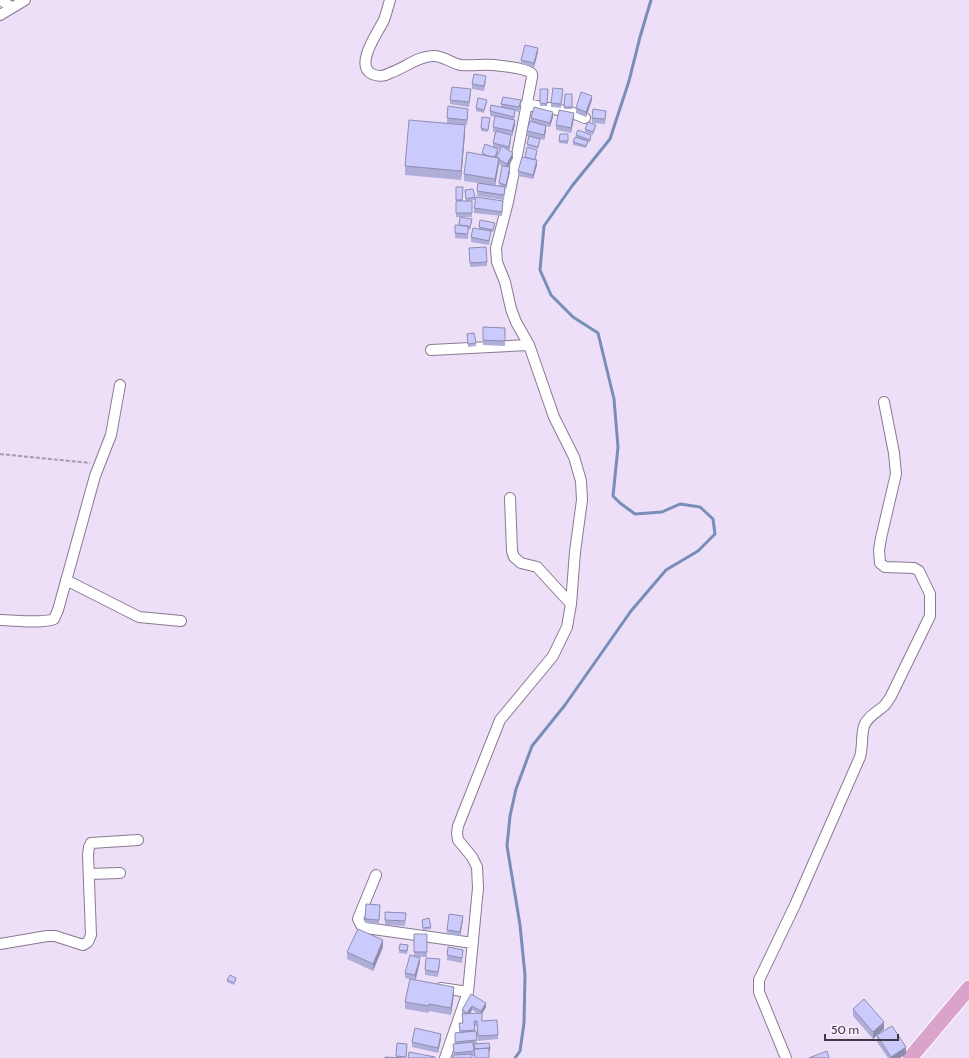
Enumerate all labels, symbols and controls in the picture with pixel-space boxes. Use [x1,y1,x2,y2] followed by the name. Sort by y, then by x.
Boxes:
[825,1016,898,1042] scale bar
[831,1022,859,1037] text: 50 m

